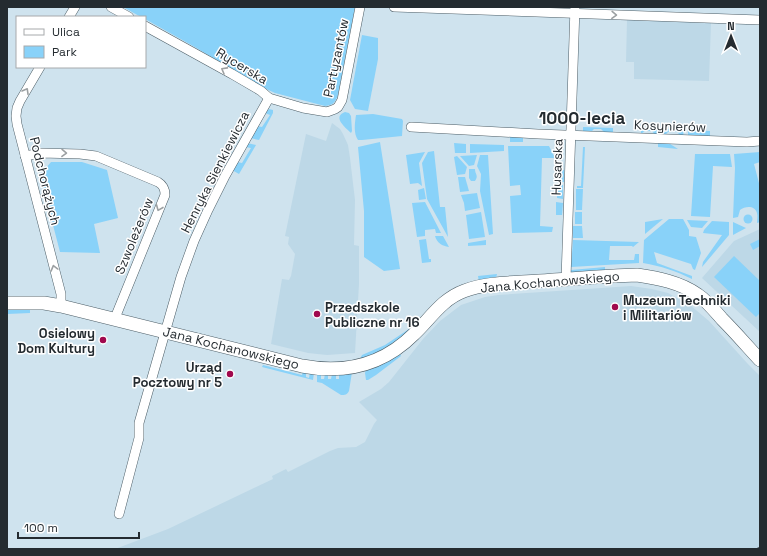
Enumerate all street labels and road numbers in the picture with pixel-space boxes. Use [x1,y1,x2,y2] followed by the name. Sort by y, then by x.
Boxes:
[319,17,353,99] street label: Partyzantów
[213,44,272,88] street label: Rycerska
[177,108,253,236] street label: Henryka Sienkiewicza
[634,116,706,136] street label: Kosynierów
[26,135,64,227] street label: Podchorążych
[548,138,567,196] street label: Husarska
[111,195,157,277] street label: Szwoleżerów
[480,267,620,297] street label: Jana Kochanowskiego
[161,323,301,373] street label: Jana Kochanowskiego

